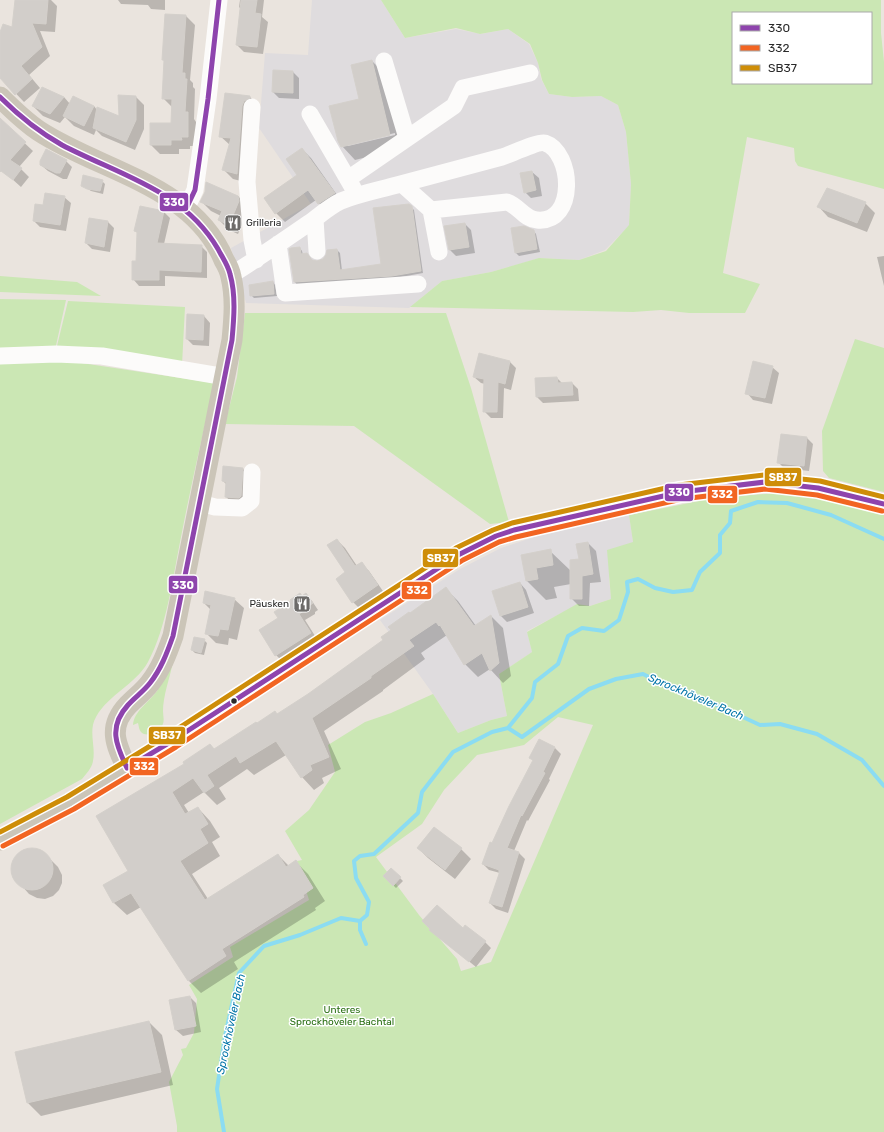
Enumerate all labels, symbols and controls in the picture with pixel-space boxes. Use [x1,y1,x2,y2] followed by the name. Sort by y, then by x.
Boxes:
[732,12,872,84] legend
[768,21,790,35] text: 330
[768,41,789,55] text: 332
[768,61,797,75] text: SB37
[159,192,189,212] line badge: 330
[163,196,185,209] text: 330
[223,213,243,233] restaurant icon: Grilleria
[246,217,281,229] place label: Grilleria
[764,467,802,487] line badge: SB37
[769,471,798,484] text: SB37
[664,483,694,502] line badge: 330
[707,485,738,504] line badge: 332
[668,486,690,499] text: 330
[711,488,733,501] text: 332
[422,548,459,568] line badge: SB37
[427,552,456,565] text: SB37
[168,575,198,594] line badge: 330
[172,579,194,592] text: 330
[401,581,432,600] line badge: 332
[406,584,428,597] text: 332
[292,594,312,614] restaurant icon: Päusken
[249,598,289,610] place label: Päusken
[646,671,746,723] water label: Sprockhöveler Bach
[229,696,239,706] unlabelled marker
[148,726,186,745] line badge: SB37
[153,729,182,742] text: SB37
[129,757,159,776] line badge: 332
[133,760,155,773] text: 332
[214,972,248,1075] water label: Sprockhöveler Bach
[290,1004,394,1028] park label: Unteres Sprockhöveler Bachtal

